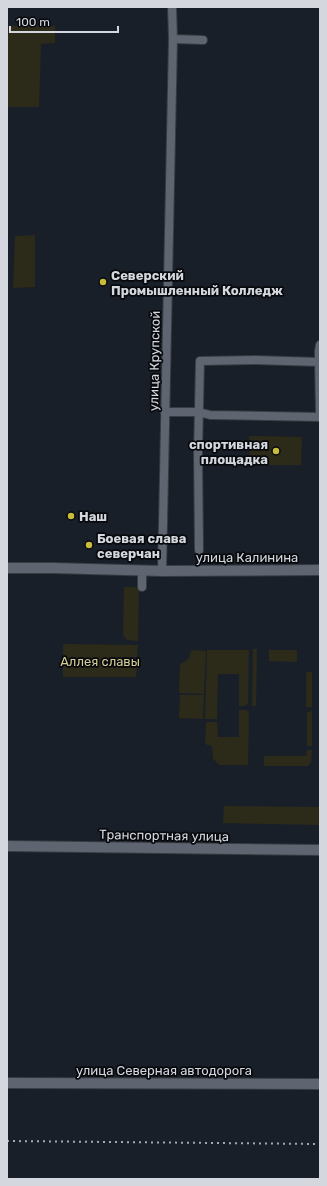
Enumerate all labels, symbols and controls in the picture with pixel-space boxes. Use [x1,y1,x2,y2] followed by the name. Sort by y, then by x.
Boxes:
[10,8,118,34] scale bar
[16,15,50,29] text: 100 m
[111,268,283,298] place label: Северский Промышленный Колледж
[98,277,108,287] marker: Северский Промышленный Колледж
[146,311,163,411] street label: улица Крупской
[189,437,268,467] place label: спортивная площадка
[271,446,281,456] marker: спортивная площадка
[79,509,107,524] place label: Наш
[66,511,76,521] marker: Наш
[97,531,186,561] place label: Боевая слава северчан
[84,540,94,550] marker: Боевая слава северчан
[196,550,298,565] street label: улица Калинина
[60,654,140,669] park label: Аллея славы
[99,827,229,844] street label: Транспортная улица
[76,1063,252,1078] street label: улица Северная автодорога

